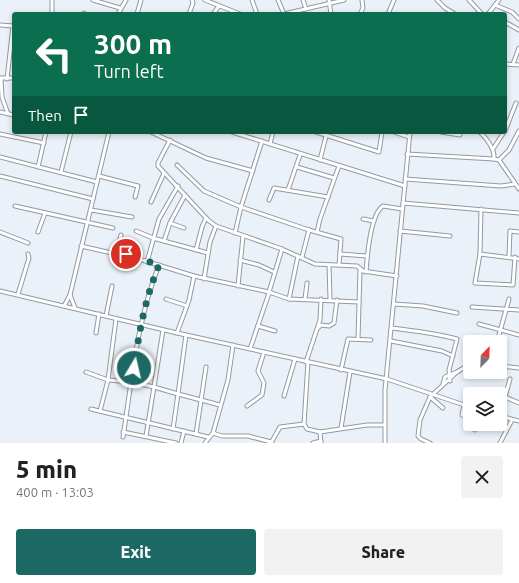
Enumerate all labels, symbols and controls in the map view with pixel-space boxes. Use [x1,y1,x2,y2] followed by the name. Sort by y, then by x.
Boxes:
[28,28,80,80] icon: left
[94,28,172,59] text: 300 m
[94,61,164,81] text: Turn left
[70,104,92,126] icon: arrive
[28,107,62,124] text: Then
[109,237,143,271] pin
[115,243,137,265] icon: arrive
[463,335,507,379] north arrow
[463,335,507,431] map controls
[113,347,155,389] position arrow
[463,387,507,431] button: layers
[16,456,77,483] text: 5 min
[461,456,503,498] button: close
[16,485,94,499] text: 400 m · 13:03
[16,529,256,575] button: Exit
[264,529,503,575] button: Share

